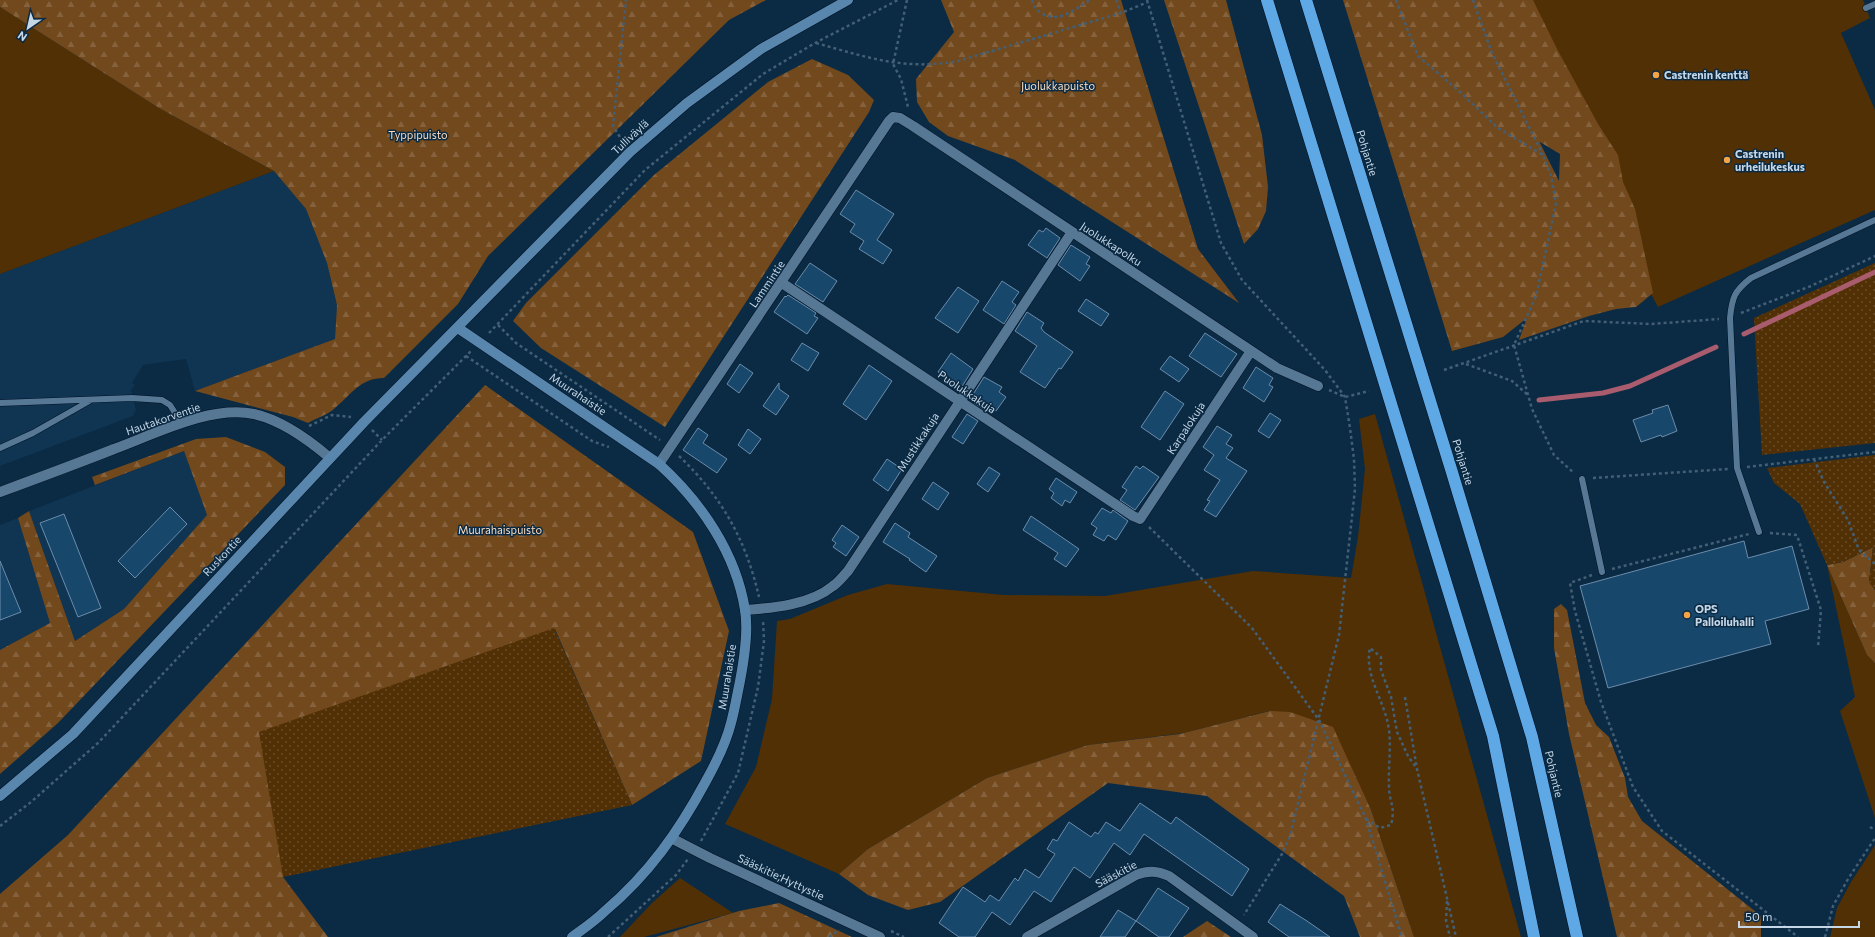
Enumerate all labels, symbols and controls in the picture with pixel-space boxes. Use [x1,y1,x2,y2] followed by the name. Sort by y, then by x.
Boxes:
[8,8,48,48] north arrow
[15,29,29,44] text: N
[1664,68,1749,81] place label: Castrenin kenttä
[1651,70,1661,80] marker: Castrenin kenttä
[1021,79,1095,93] park label: Juolukkapuisto
[608,116,651,157] street label: Tulliväylä
[388,128,448,141] park label: Typpipuisto
[1354,128,1381,178] street label: Pohjantie
[1735,147,1805,173] place label: Castrenin urheilukeskus
[1722,155,1732,165] marker: Castrenin urheilukeskus
[1078,219,1144,269] street label: Juolukkapolku
[746,258,787,310] street label: Lammintie
[936,367,999,416] street label: Puolukkakuja
[547,370,609,417] street label: Muurahaistie
[1164,399,1207,456] street label: Karpalokuja
[124,400,202,437] street label: Hautakorventie
[894,410,941,473] street label: Mustikkakuja
[1450,437,1477,487] street label: Pohjantie
[458,523,543,536] park label: Muurahaispuisto
[200,533,244,578] street label: Ruskontie
[1695,602,1754,628] place label: OPS Palloiluhalli
[1682,610,1692,620] marker: OPS Palloiluhalli
[715,643,738,710] street label: Muurahaistie
[1543,749,1566,799] street label: Pohjantie
[735,851,827,903] street label: Sääskitie;Hyttystie
[1093,857,1139,890] street label: Sääskitie
[1739,903,1859,929] scale bar
[1745,909,1773,923] text: 50 m

